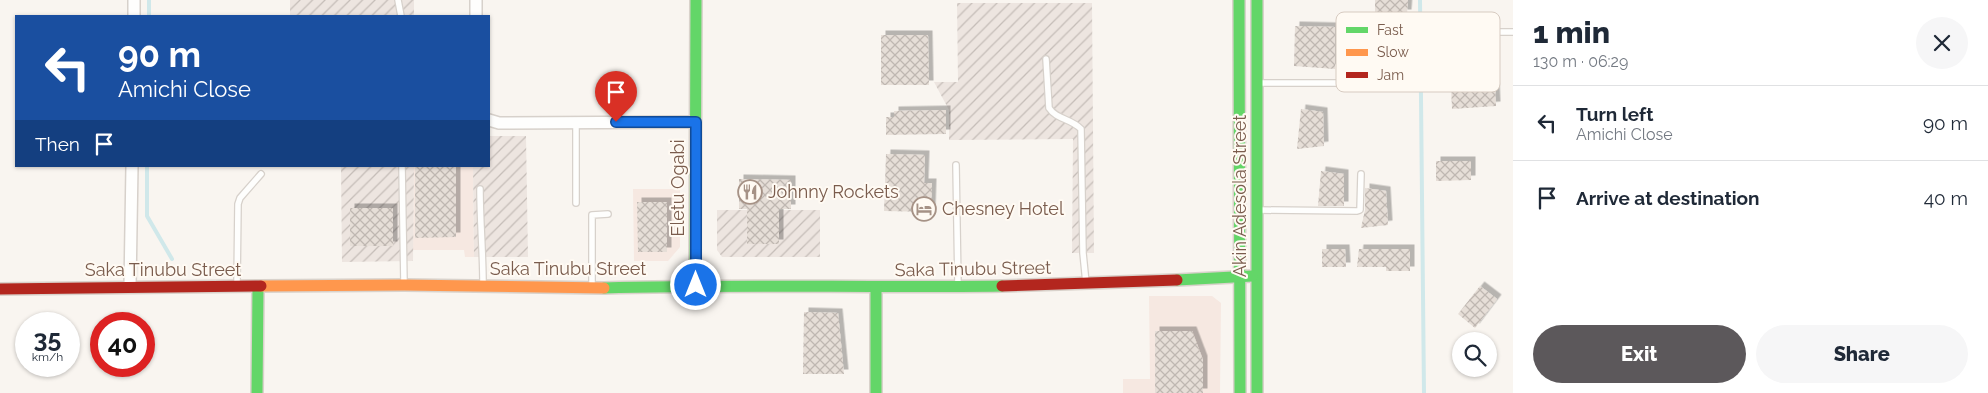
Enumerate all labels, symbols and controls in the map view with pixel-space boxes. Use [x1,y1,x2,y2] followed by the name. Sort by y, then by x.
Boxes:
[1336,12,1500,92] legend
[1533,15,1610,50] text: 1 min
[1916,17,1968,69] button: close
[1377,22,1404,38] text: Fast
[118,34,201,75] text: 90 m
[35,35,100,100] icon: left
[1377,44,1409,60] text: Slow
[1533,52,1628,71] text: 130 m · 06:29
[1377,67,1404,83] text: Jam
[595,71,637,122] pin
[118,76,251,102] text: Amichi Close
[602,78,630,106] icon: arrive
[1576,103,1653,125] text: Turn left
[1533,109,1561,137] icon: left
[1923,112,1968,134] text: 90 m
[1229,115,1250,277] street label: Akin Adesola Street
[1576,125,1673,144] text: Amichi Close
[90,130,118,158] icon: arrive
[35,133,80,155] text: Then
[667,139,688,237] street label: Eletu Ogabi
[737,179,763,205] restaurant icon: Johnny Rockets
[768,181,899,202] place label: Johnny Rockets
[1533,184,1561,212] icon: arrive
[1576,187,1760,209] text: Arrive at destination
[1924,187,1968,209] text: 40 m
[911,196,937,222] hotel icon: Chesney Hotel
[942,198,1064,219] place label: Chesney Hotel
[895,257,1051,280] street label: Saka Tinubu Street
[490,258,646,279] street label: Saka Tinubu Street
[669,258,721,310] position arrow
[85,259,241,280] street label: Saka Tinubu Street
[90,312,155,377] speed limit sign: 40
[34,323,61,353] text: 35
[1533,325,1746,383] button: Exit
[1756,325,1968,383] button: Share
[1452,332,1497,377] map controls
[1452,332,1497,377] button: search
[32,350,63,364] text: km/h

